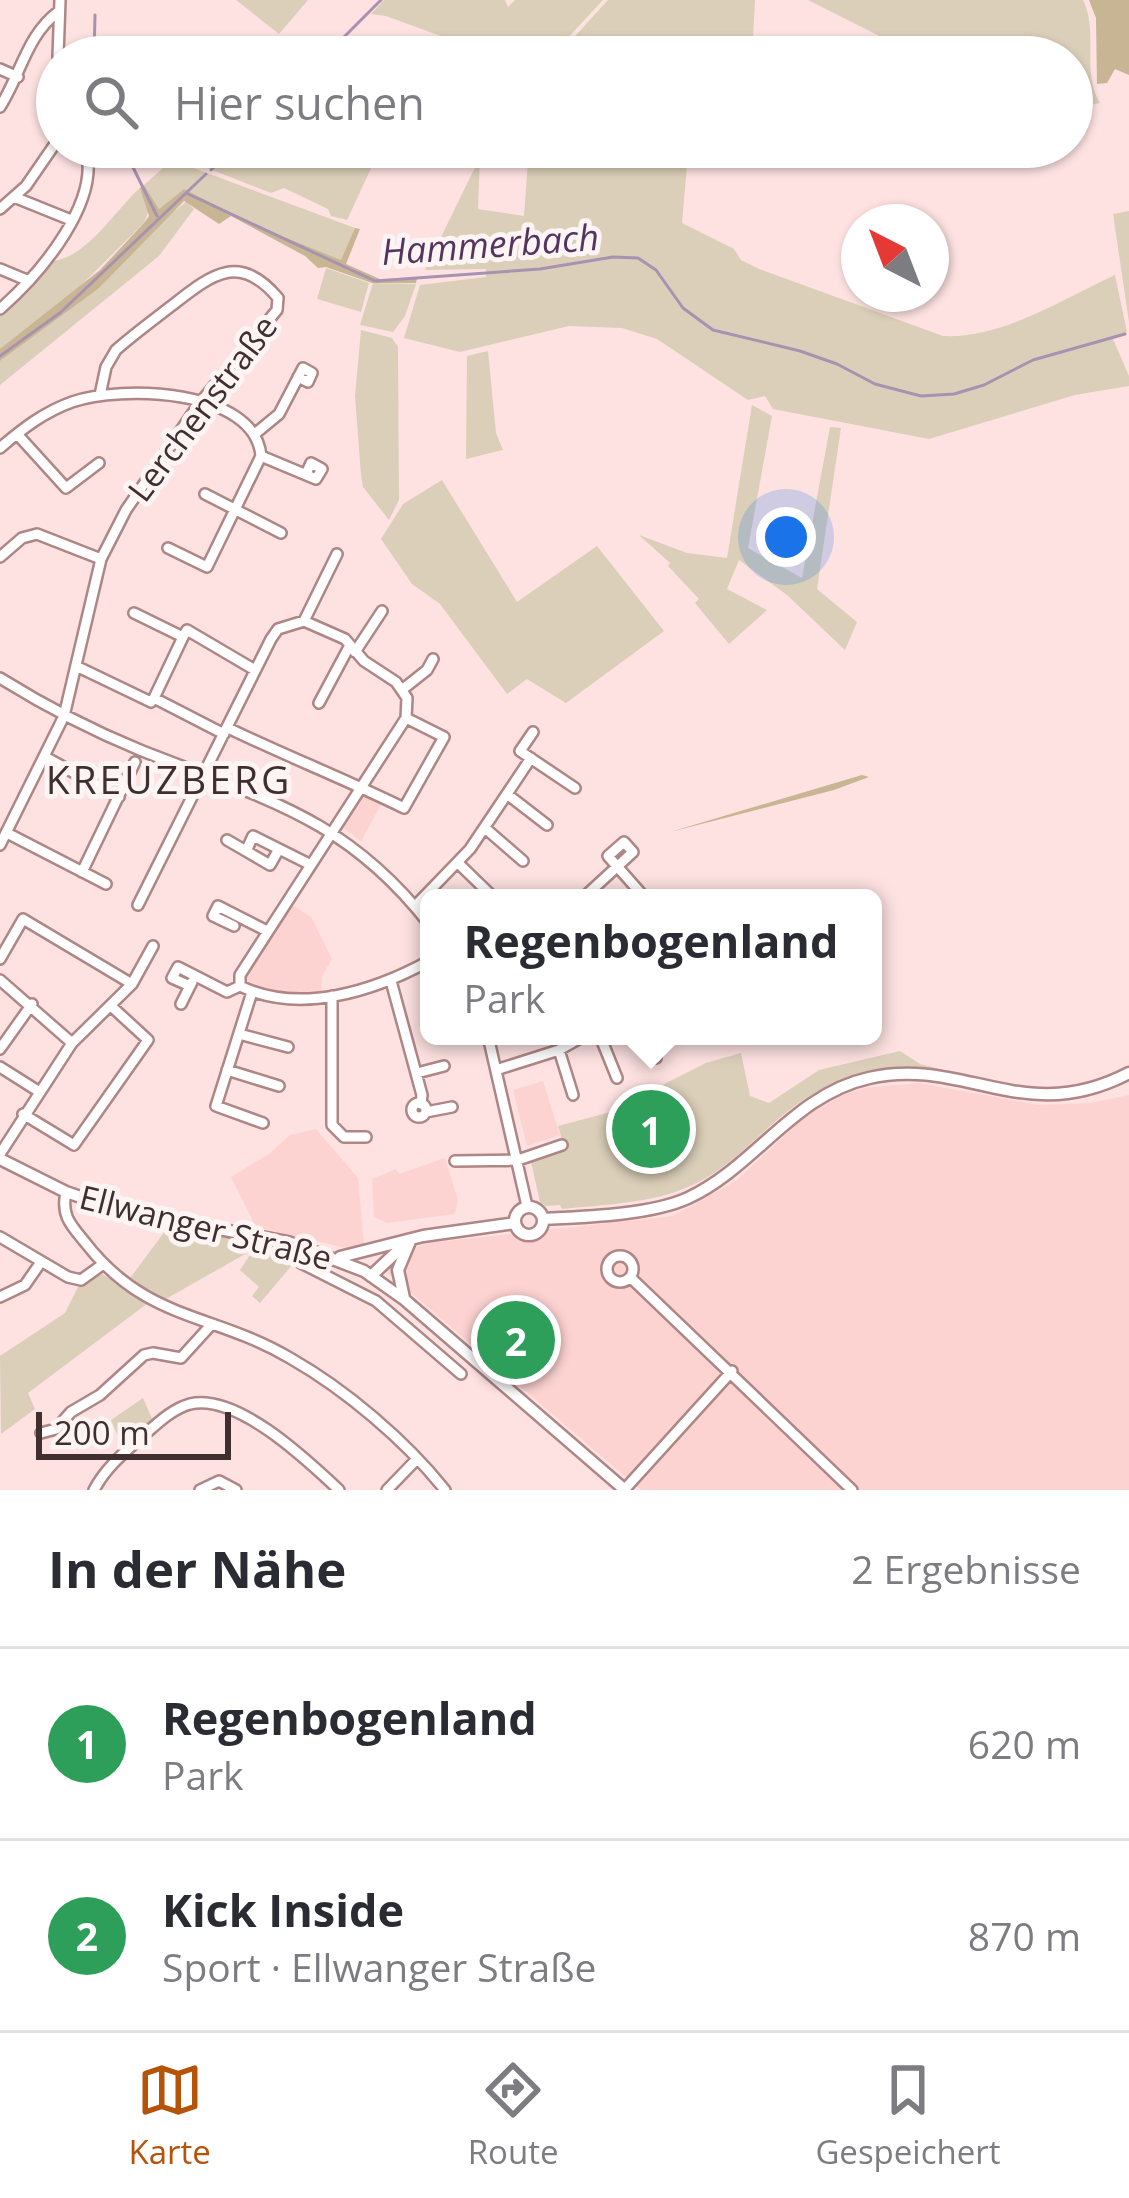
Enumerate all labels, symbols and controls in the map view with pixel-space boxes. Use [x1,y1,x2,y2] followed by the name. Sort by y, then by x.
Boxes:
[36,36,1093,168] search box
[78,69,144,135] icon: search
[174,72,425,133] text: Hier suchen
[841,204,949,312] north arrow
[380,212,600,276] water label: Hammerbach
[117,306,287,510] street label: Lerchenstraße
[756,507,816,567] your location
[46,752,292,805] district label: KREUZBERG
[420,889,882,1045] popup
[464,910,838,971] text: Regenbogenland
[464,971,545,1024] text: Park
[612,1084,690,1174] pin: 1
[75,1174,337,1280] street label: Ellwanger Straße
[477,1295,555,1385] pin: 2
[36,1406,231,1459] scale bar
[54,1410,150,1455] text: 200 m
[48,1533,346,1603] text: In der Nähe
[851,1542,1081,1595] text: 2 Ergebnisse
[162,1687,537,1748] text: Regenbogenland
[76,1717,98,1770] text: 1
[968,1717,1081,1770] text: 620 m
[162,1748,244,1801] text: Park
[162,1879,404,1940] text: Kick Inside
[76,1909,98,1962] text: 2
[968,1909,1081,1962] text: 870 m
[162,1940,596,1993] text: Sport · Ellwanger Straße
[128,2057,211,2174] tab: Karte
[468,2057,558,2174] tab: Route
[815,2057,1001,2174] tab: Gespeichert

